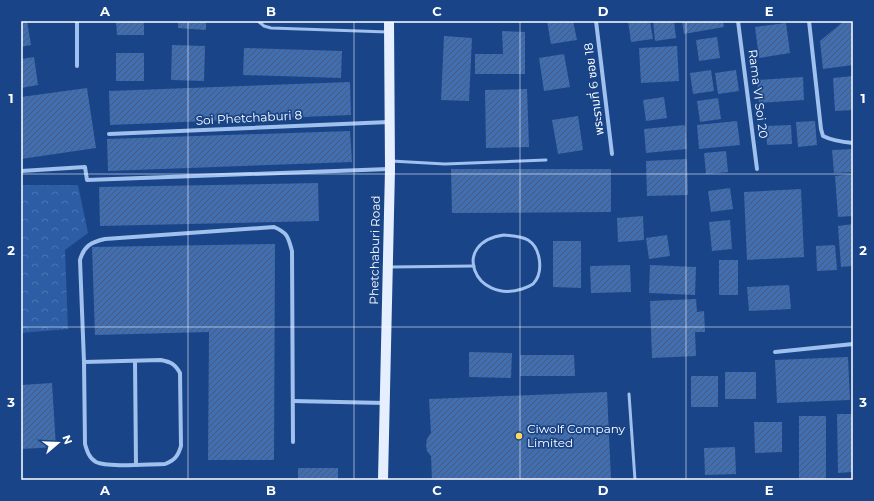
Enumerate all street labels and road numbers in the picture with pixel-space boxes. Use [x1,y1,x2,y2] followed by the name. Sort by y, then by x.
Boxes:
[579,42,607,136] street label: พระรามที่ 6 ซอย 18
[746,49,771,139] street label: Rama VI Soi 20
[195,107,303,128] street label: Soi Phetchaburi 8
[366,195,383,305] street label: Phetchaburi Road

